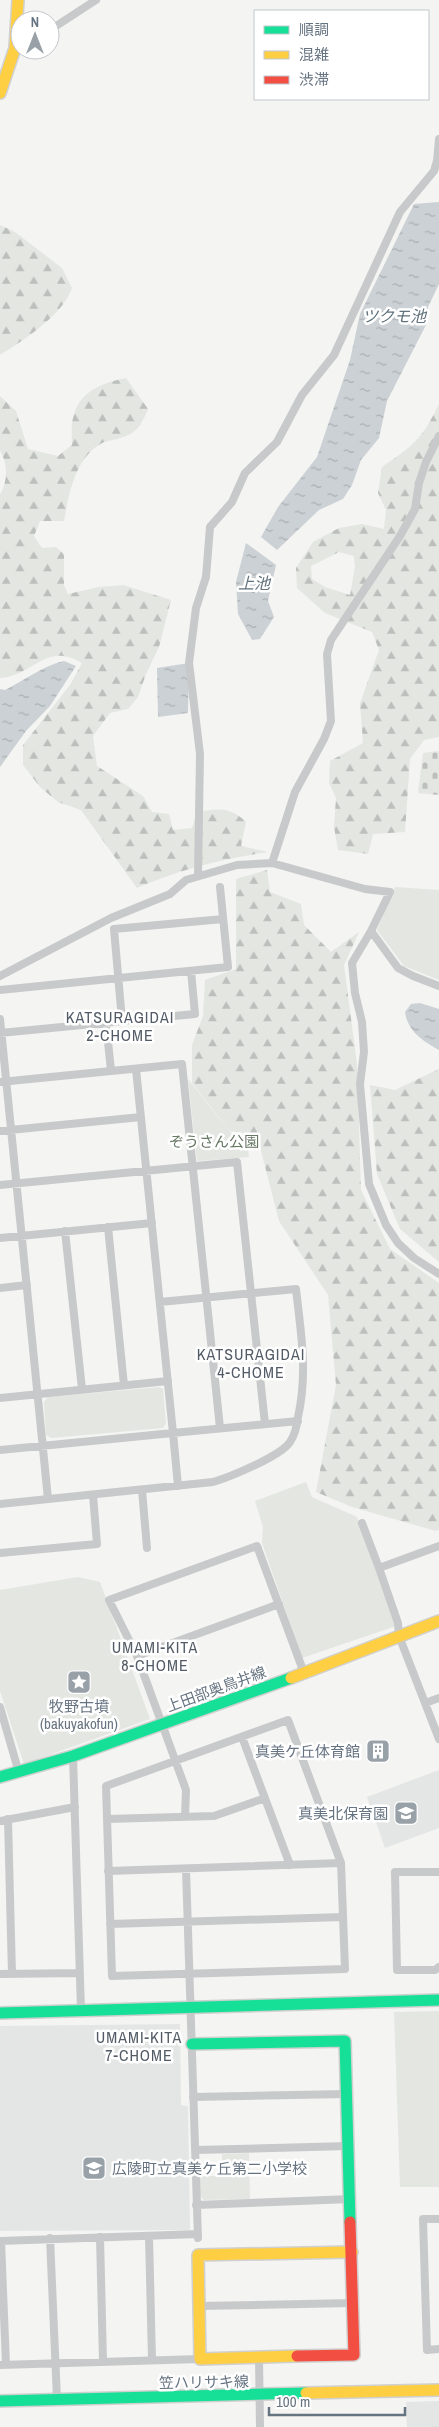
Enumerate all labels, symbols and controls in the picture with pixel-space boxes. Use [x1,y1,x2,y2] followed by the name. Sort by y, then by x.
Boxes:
[10,10,60,60] north arrow
[254,10,429,100] legend
[31,13,39,31] text: N
[299,19,329,40] text: 順調
[299,44,329,65] text: 混雑
[299,69,329,90] text: 渋滞
[362,305,428,327] water label: ツクモ池
[238,572,272,594] water label: 上池
[66,1006,174,1046] district label: KATSURAGIDAI 2-CHOME
[169,1131,259,1152] park label: ぞうさん公園
[197,1343,305,1383] district label: KATSURAGIDAI 4-CHOME
[112,1636,198,1676] district label: UMAMI-KITA 8-CHOME
[163,1661,269,1717] street label: 上田部奥鳥井線
[66,1669,92,1695] place icon: 牧野古墳 (bakuyakofun)
[40,1696,118,1734] place label: 牧野古墳 (bakuyakofun)
[365,1738,391,1764] building icon: 真美ケ丘体育館
[255,1741,360,1762] place label: 真美ケ丘体育館
[393,1800,419,1826] school or university icon: 真美北保育園
[298,1803,388,1824] place label: 真美北保育園
[96,2026,182,2066] district label: UMAMI-KITA 7-CHOME
[81,2155,107,2181] school or university icon: 広陵町立真美ケ丘第二小学校
[112,2158,307,2179] place label: 広陵町立真美ケ丘第二小学校
[159,2371,249,2393] street label: 笠ハリサキ線
[269,2384,405,2416] scale bar
[276,2391,310,2412] text: 100 m

